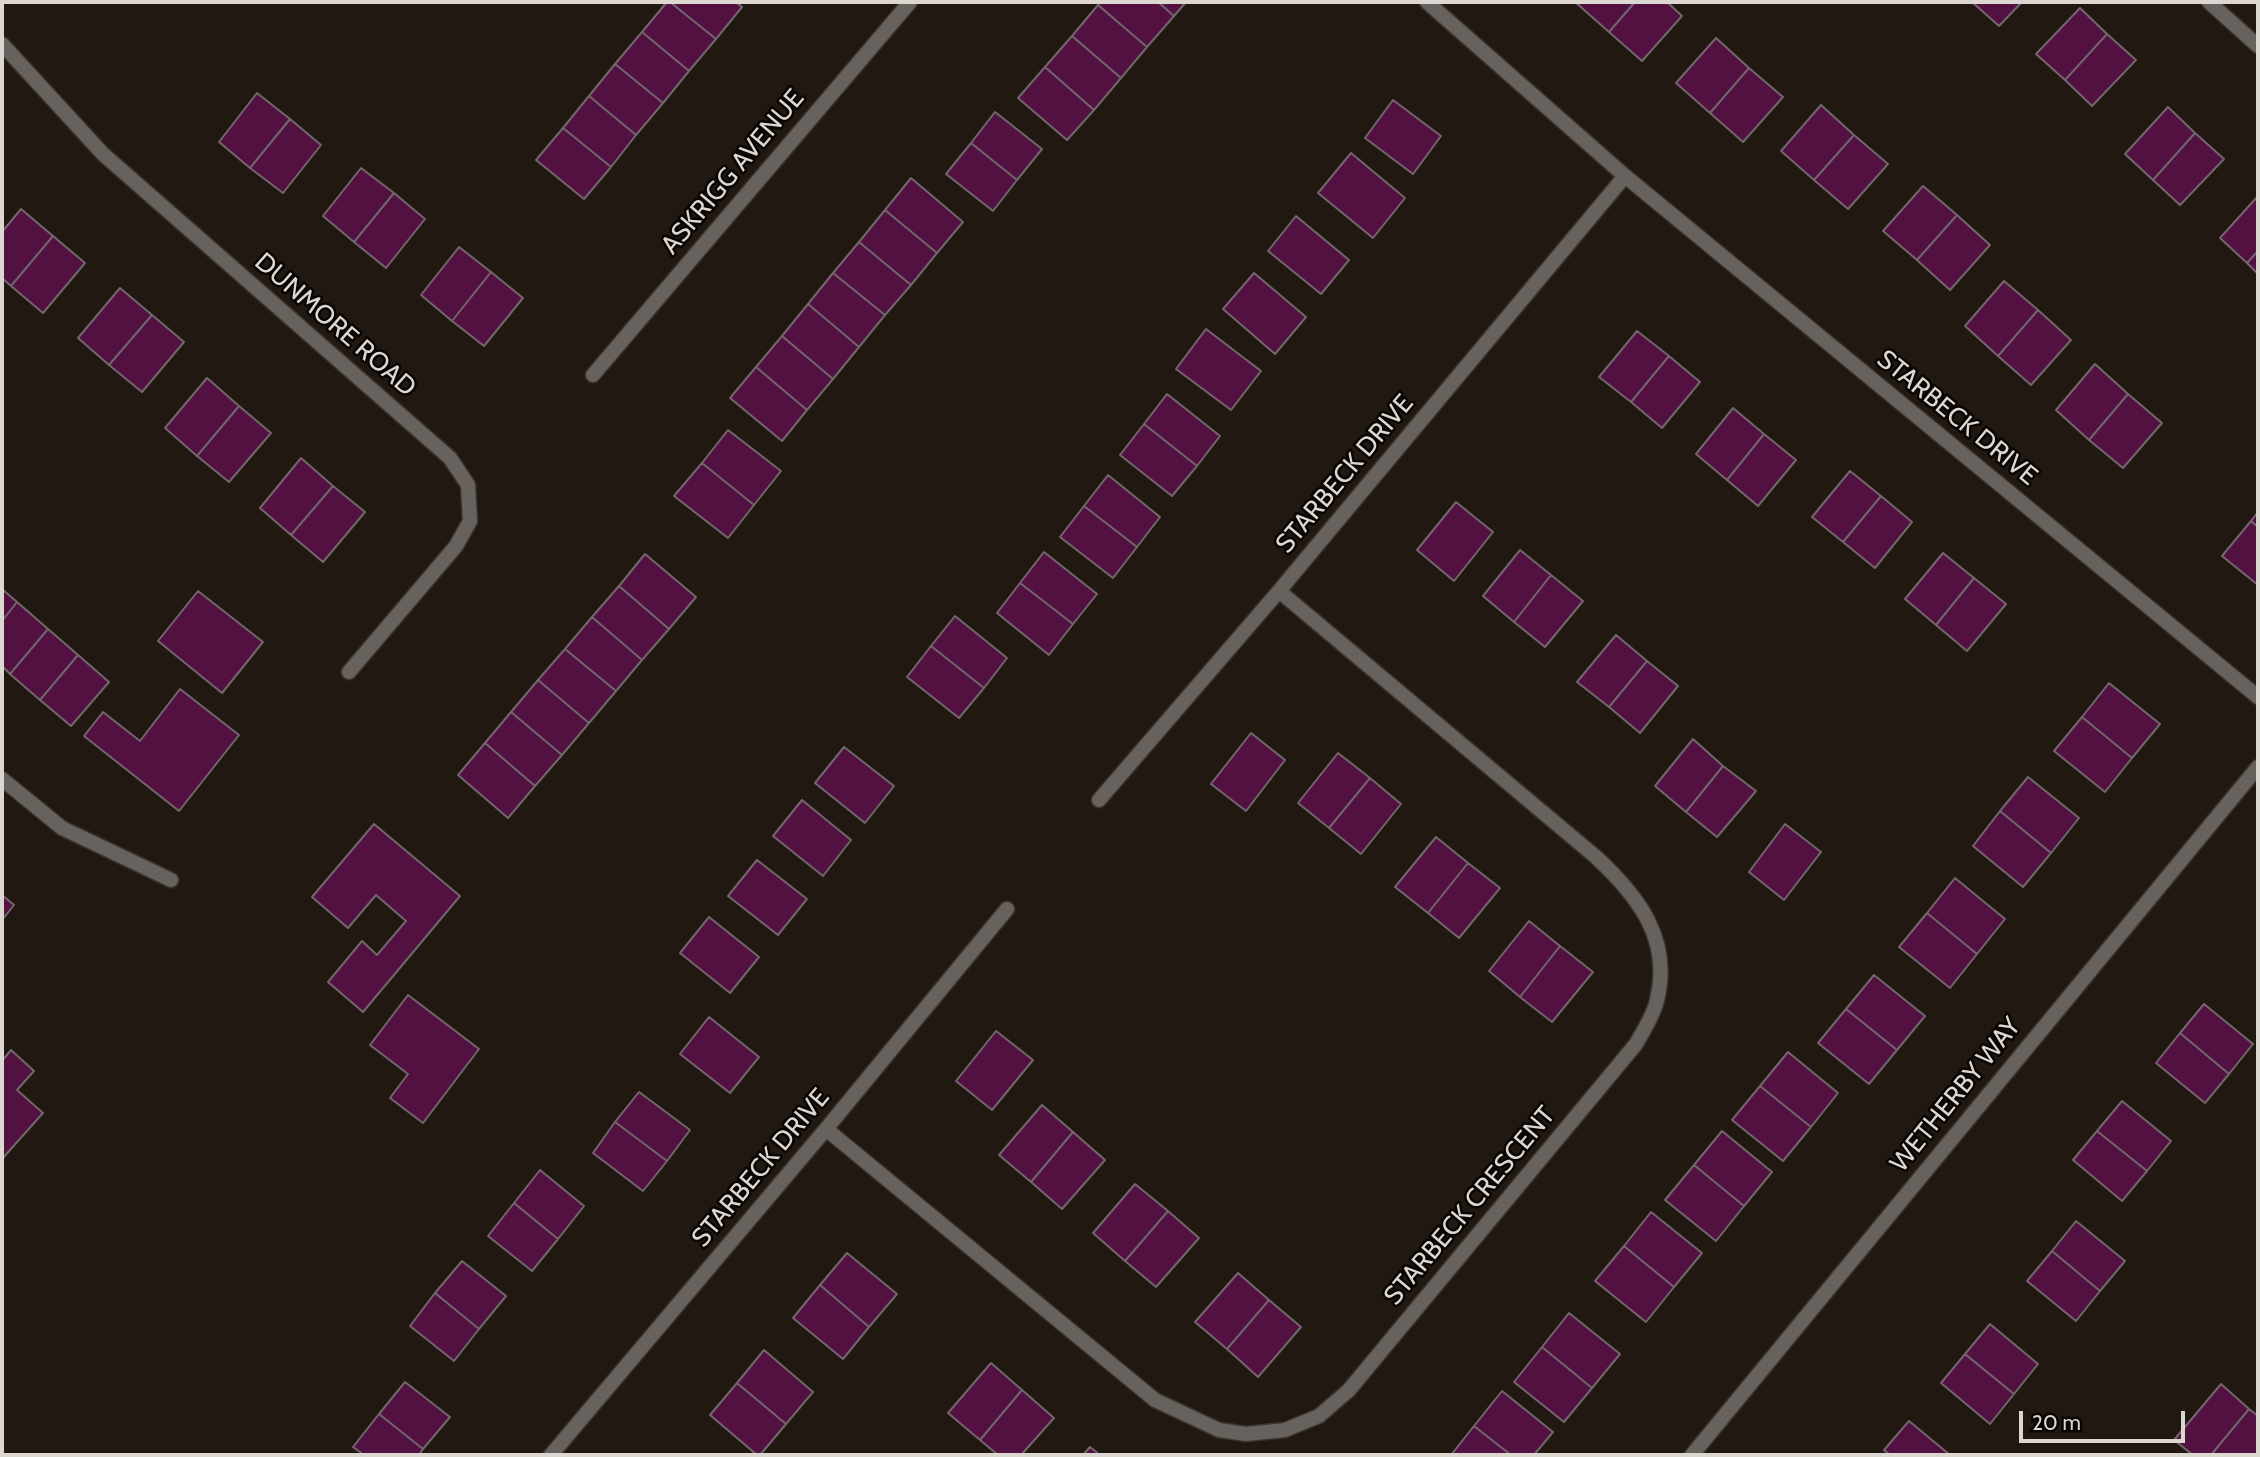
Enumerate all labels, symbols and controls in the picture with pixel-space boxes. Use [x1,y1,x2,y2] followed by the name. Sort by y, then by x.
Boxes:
[655,83,811,261] street label: ASKRIGG AVENUE
[248,247,422,403] street label: DUNMORE ROAD
[1871,344,2043,492] street label: STARBECK DRIVE
[1270,389,1420,559] street label: STARBECK DRIVE
[1884,1012,2028,1178] street label: WETHERBY WAY
[686,1083,836,1253] street label: STARBECK DRIVE
[1378,1100,1562,1312] street label: STARBECK CRESCENT
[2022,1398,2188,1442] scale bar
[2032,1410,2081,1435] text: 20 m

